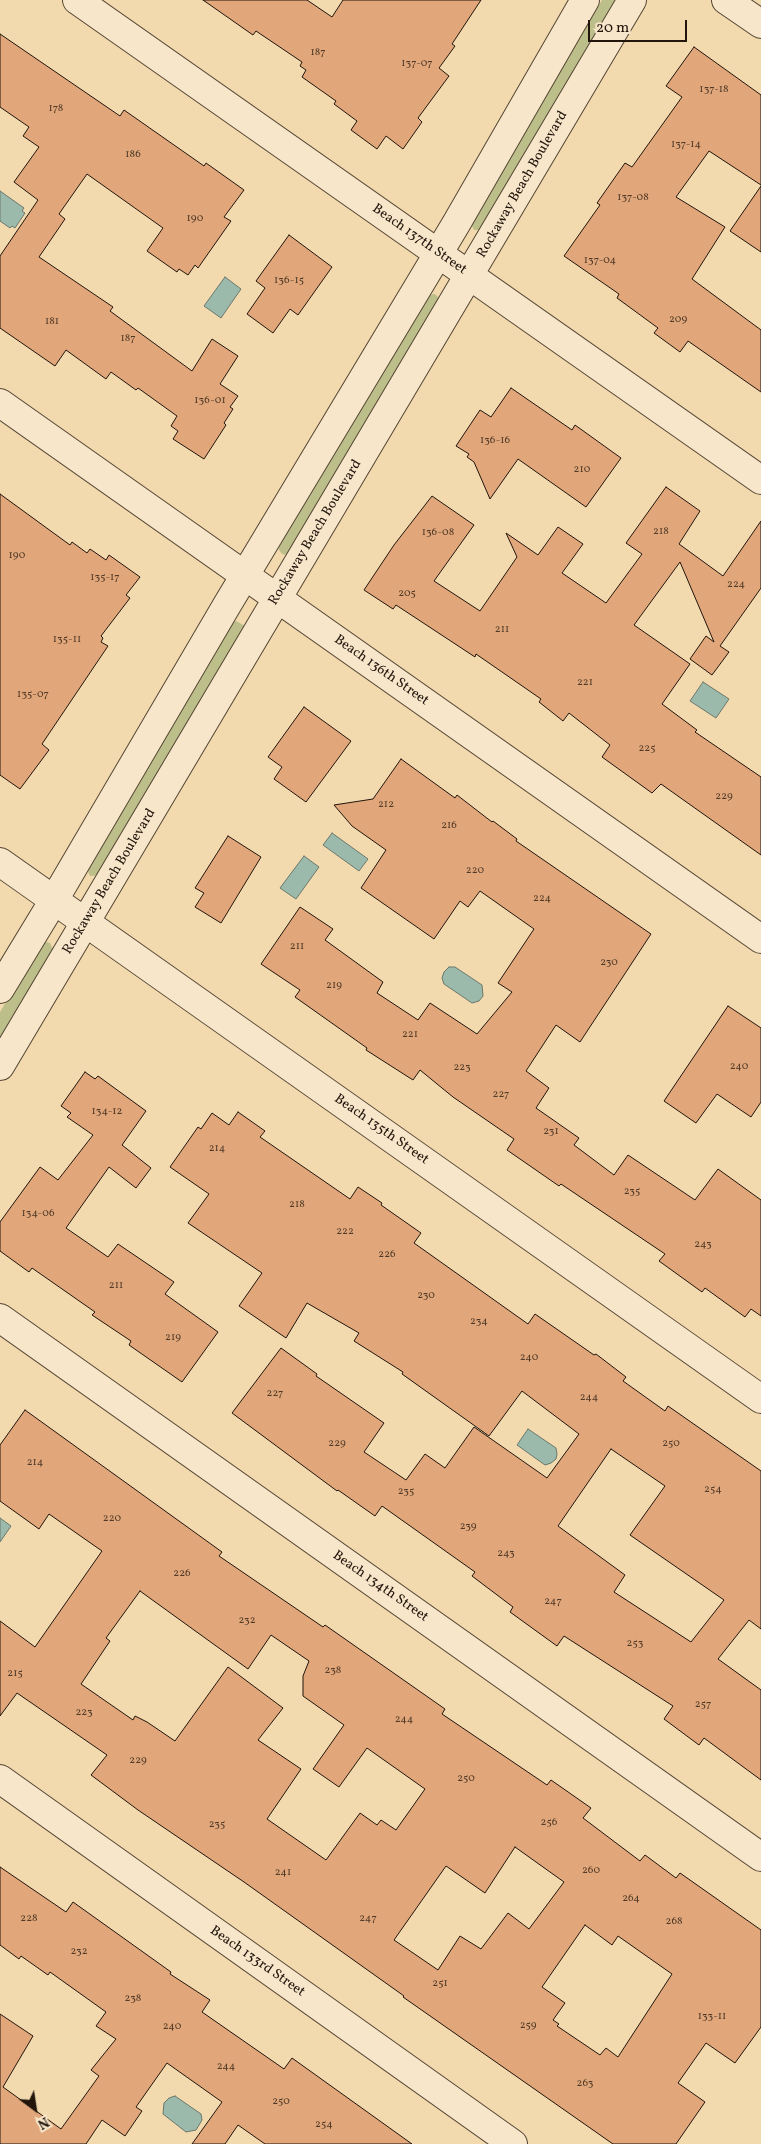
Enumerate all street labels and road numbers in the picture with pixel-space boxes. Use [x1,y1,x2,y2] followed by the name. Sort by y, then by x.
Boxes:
[474,109,572,261] street label: Rockaway Beach Boulevard
[368,201,470,279] street label: Beach 137th Street
[266,457,366,609] street label: Rockaway Beach Boulevard
[330,632,432,710] street label: Beach 136th Street
[60,806,160,958] street label: Rockaway Beach Boulevard
[331,1091,431,1169] street label: Beach 135th Street
[329,1548,431,1626] street label: Beach 134th Street
[206,1923,308,2001] street label: Beach 133rd Street

